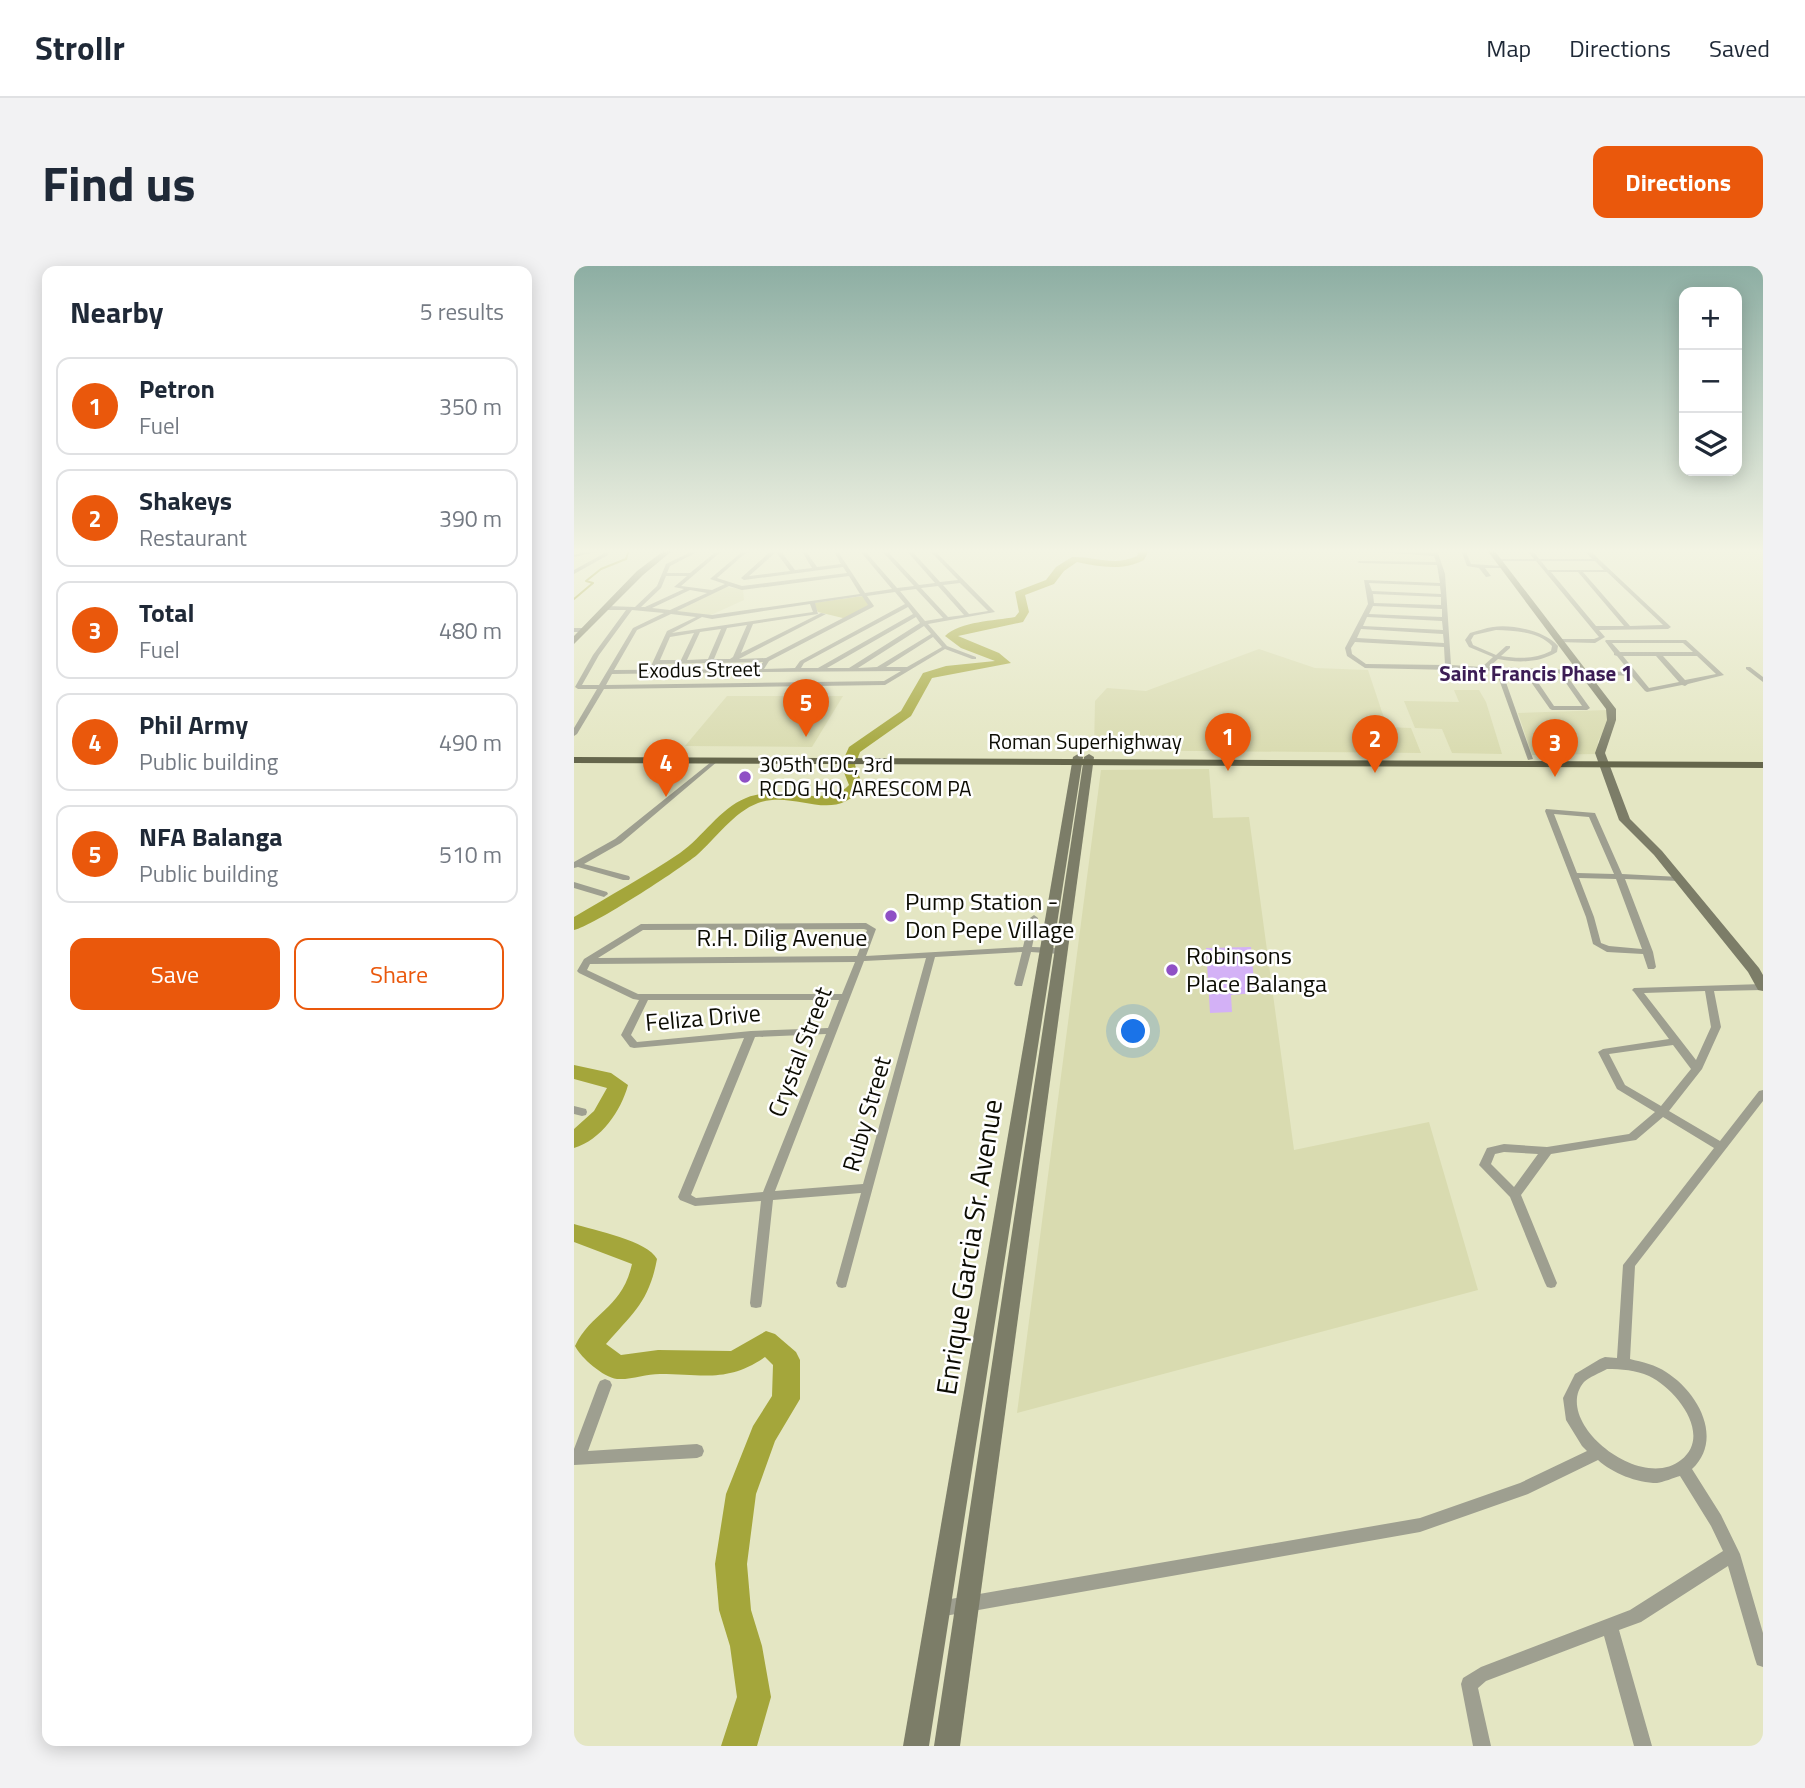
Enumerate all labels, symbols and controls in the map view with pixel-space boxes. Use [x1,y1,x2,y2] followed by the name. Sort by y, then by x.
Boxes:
[35,23,125,73] text: Strollr
[1486,30,1531,66] text: Map
[1569,30,1671,66] text: Directions
[1709,30,1770,66] text: Saved
[42,145,196,220] text: Find us
[1593,146,1763,218] button: Directions
[1679,287,1742,476] map controls
[1679,287,1742,350] button: +
[70,289,163,335] text: Nearby
[420,294,504,329] text: 5 results
[1679,350,1742,413] button: −
[139,369,215,408] text: Petron
[89,389,101,424] text: 1
[439,389,502,424] text: 350 m
[139,408,180,443] text: Fuel
[1679,413,1742,476] button: layers
[139,481,232,520] text: Shakeys
[89,501,101,536] text: 2
[439,501,502,536] text: 390 m
[139,520,247,555] text: Restaurant
[139,593,194,632] text: Total
[89,613,101,648] text: 3
[439,613,502,648] text: 480 m
[139,632,180,667] text: Fuel
[637,652,761,686] street label: Exodus Street
[1439,657,1633,689] district label: Saint Francis Phase 1
[783,679,829,737] pin: 5
[139,705,248,744] text: Phil Army
[1205,713,1251,771] pin: 1
[1352,715,1398,773] pin: 2
[1532,719,1578,777] pin: 3
[89,725,101,760] text: 4
[439,725,502,760] text: 490 m
[988,725,1182,757] street label: Roman Superhighway
[643,739,689,797] pin: 4
[139,744,278,779] text: Public building
[759,748,972,804] place label: 305th CDC, 3rd RCDG HQ, ARESCOM PA
[737,769,753,785] marker: 305th CDC, 3rd RCDG HQ, ARESCOM PA
[139,817,283,856] text: NFA Balanga
[89,837,101,872] text: 5
[439,837,502,872] text: 510 m
[139,856,278,891] text: Public building
[905,883,1074,947] place label: Pump Station - Don Pepe Village
[883,908,899,924] marker: Pump Station - Don Pepe Village
[697,919,867,955] street label: R.H. Dilig Avenue
[1186,937,1327,1001] place label: Robinsons Place Balanga
[70,938,280,1010] button: Save
[294,938,504,1010] button: Share
[1164,962,1180,978] marker: Robinsons Place Balanga
[758,981,841,1122] street label: Crystal Street
[644,994,762,1040] street label: Feliza Drive
[1116,1014,1150,1048] your location
[832,1051,900,1176] street label: Ruby Street
[924,1096,1013,1398] street label: Enrique Garcia Sr. Avenue

